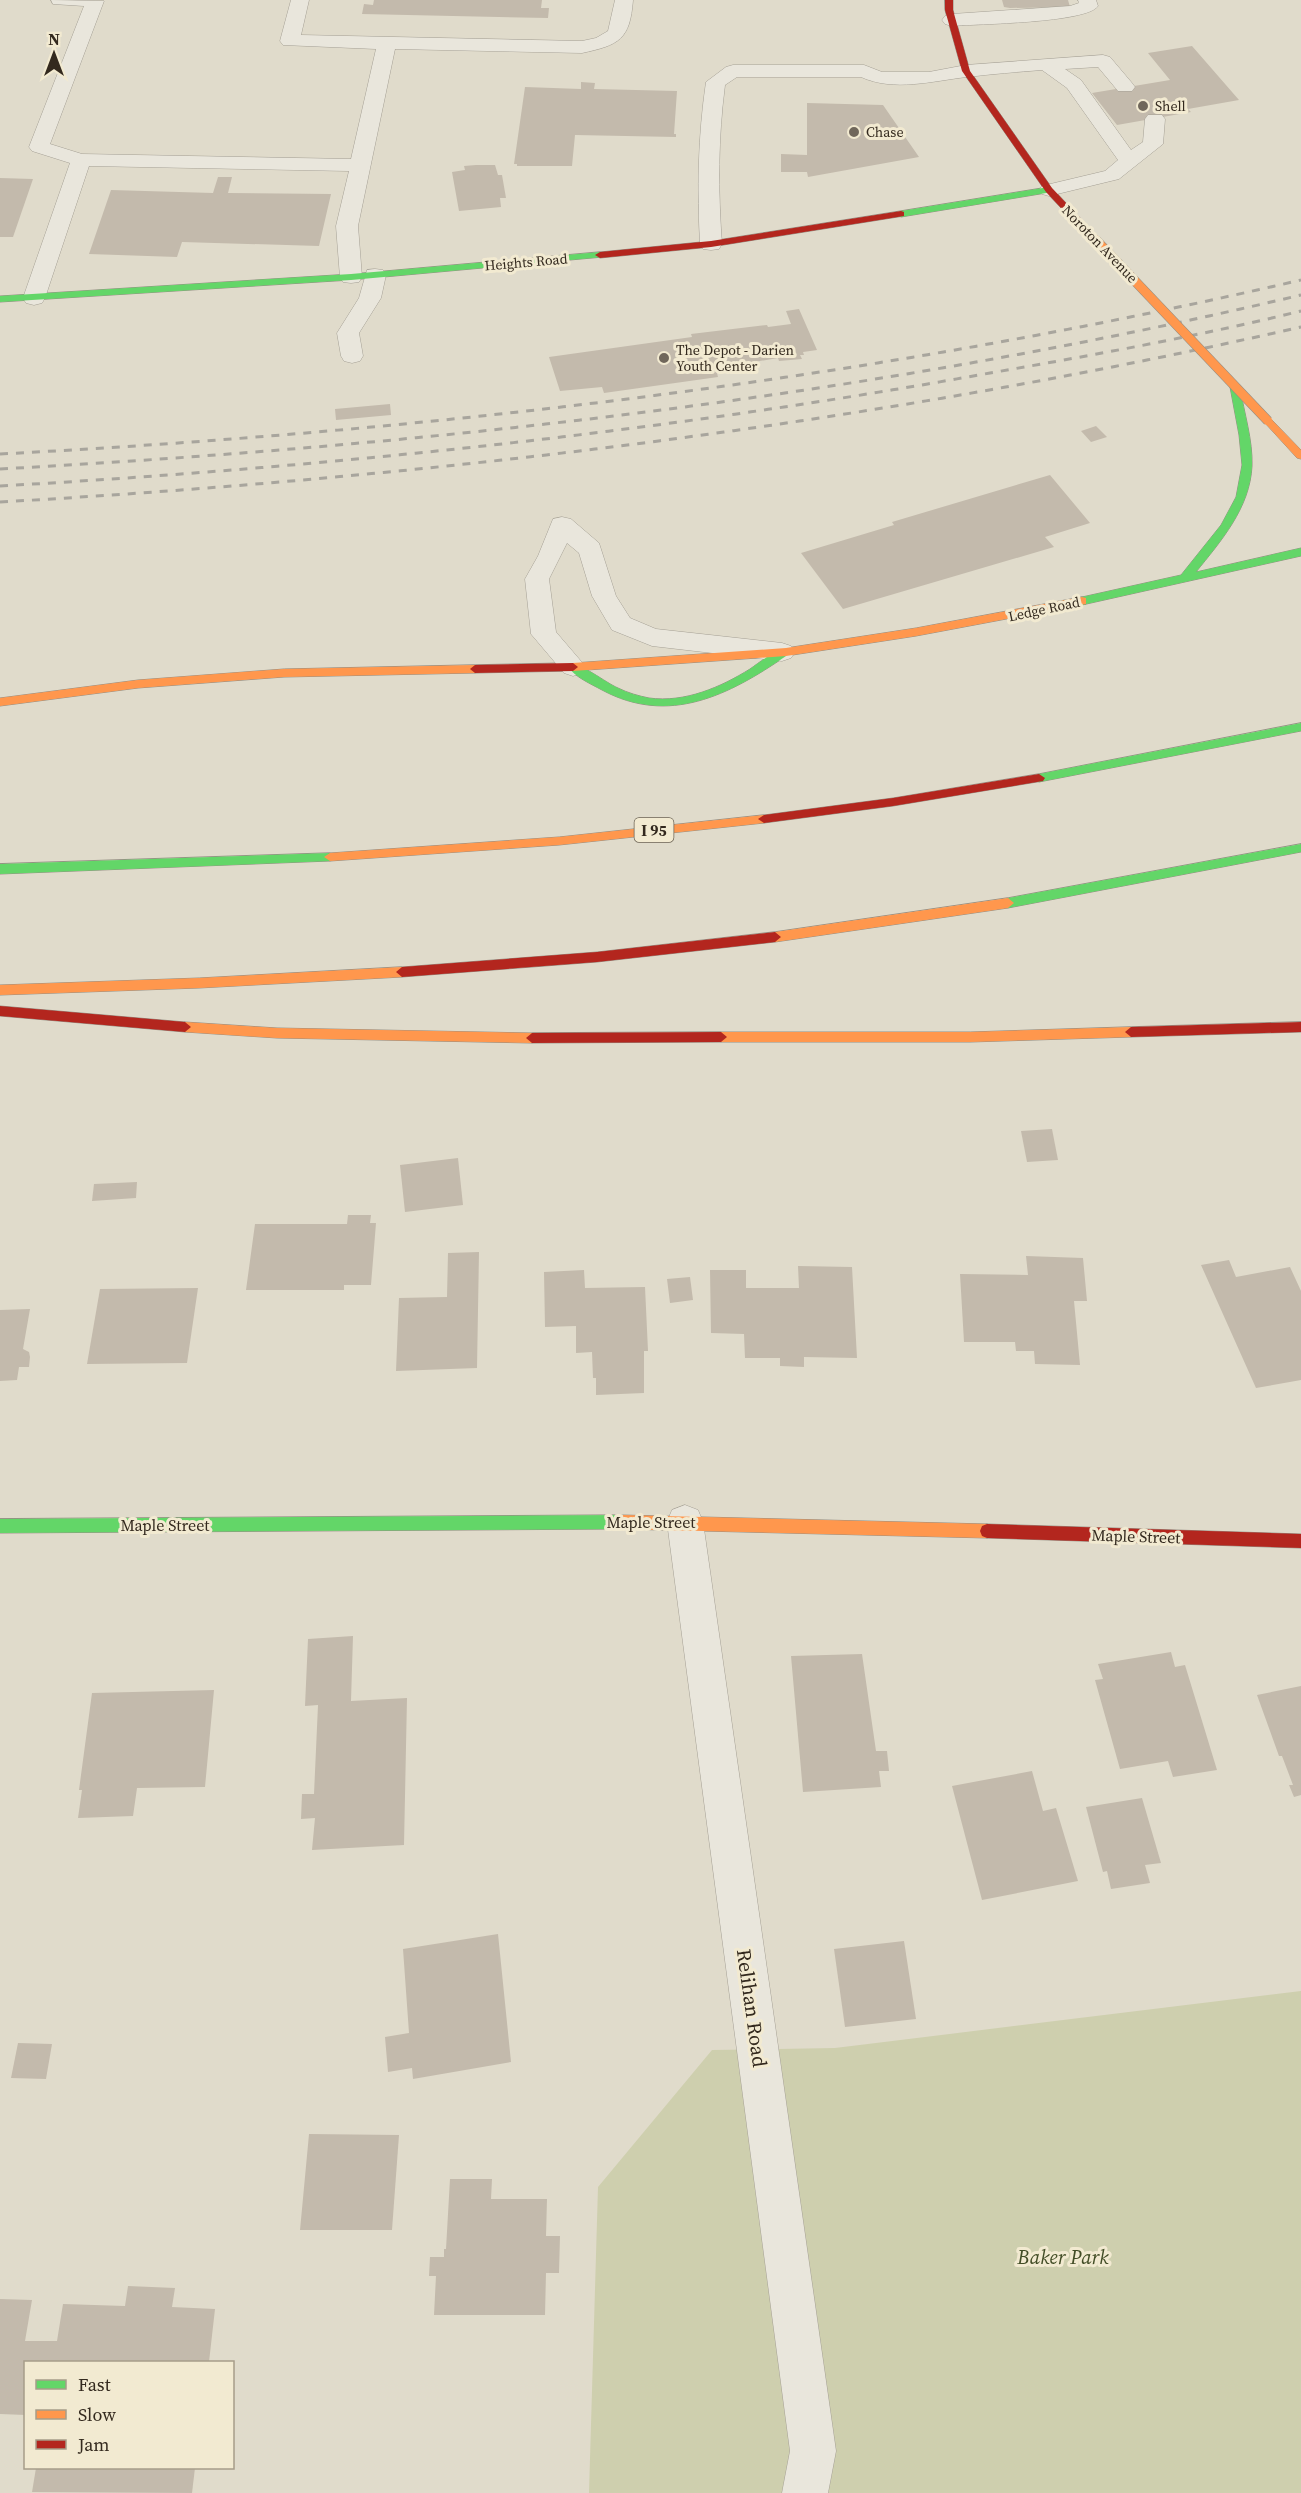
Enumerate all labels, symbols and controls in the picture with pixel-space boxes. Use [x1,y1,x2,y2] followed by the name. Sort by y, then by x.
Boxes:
[24,24,84,84] north arrow
[48,28,60,50] text: N
[1155,96,1186,116] place label: Shell
[1136,99,1150,113] marker: Shell
[866,122,904,142] place label: Chase
[847,125,861,139] marker: Chase
[1058,201,1142,287] street label: Noroton Avenue
[484,248,568,276] street label: Heights Road
[676,340,795,376] place label: The Depot - Darien Youth Center
[657,351,671,365] marker: The Depot - Darien Youth Center
[1006,592,1082,626] street label: Ledge Road
[634,818,674,842] road number: I 95
[606,1511,696,1533] street label: Maple Street
[120,1514,210,1536] street label: Maple Street
[1091,1523,1182,1549] street label: Maple Street
[730,1947,774,2069] street label: Relihan Road
[1016,2243,1109,2271] park label: Baker Park
[24,2361,234,2469] legend
[78,2372,111,2397] text: Fast
[78,2402,116,2427] text: Slow
[77,2432,110,2457] text: Jam

